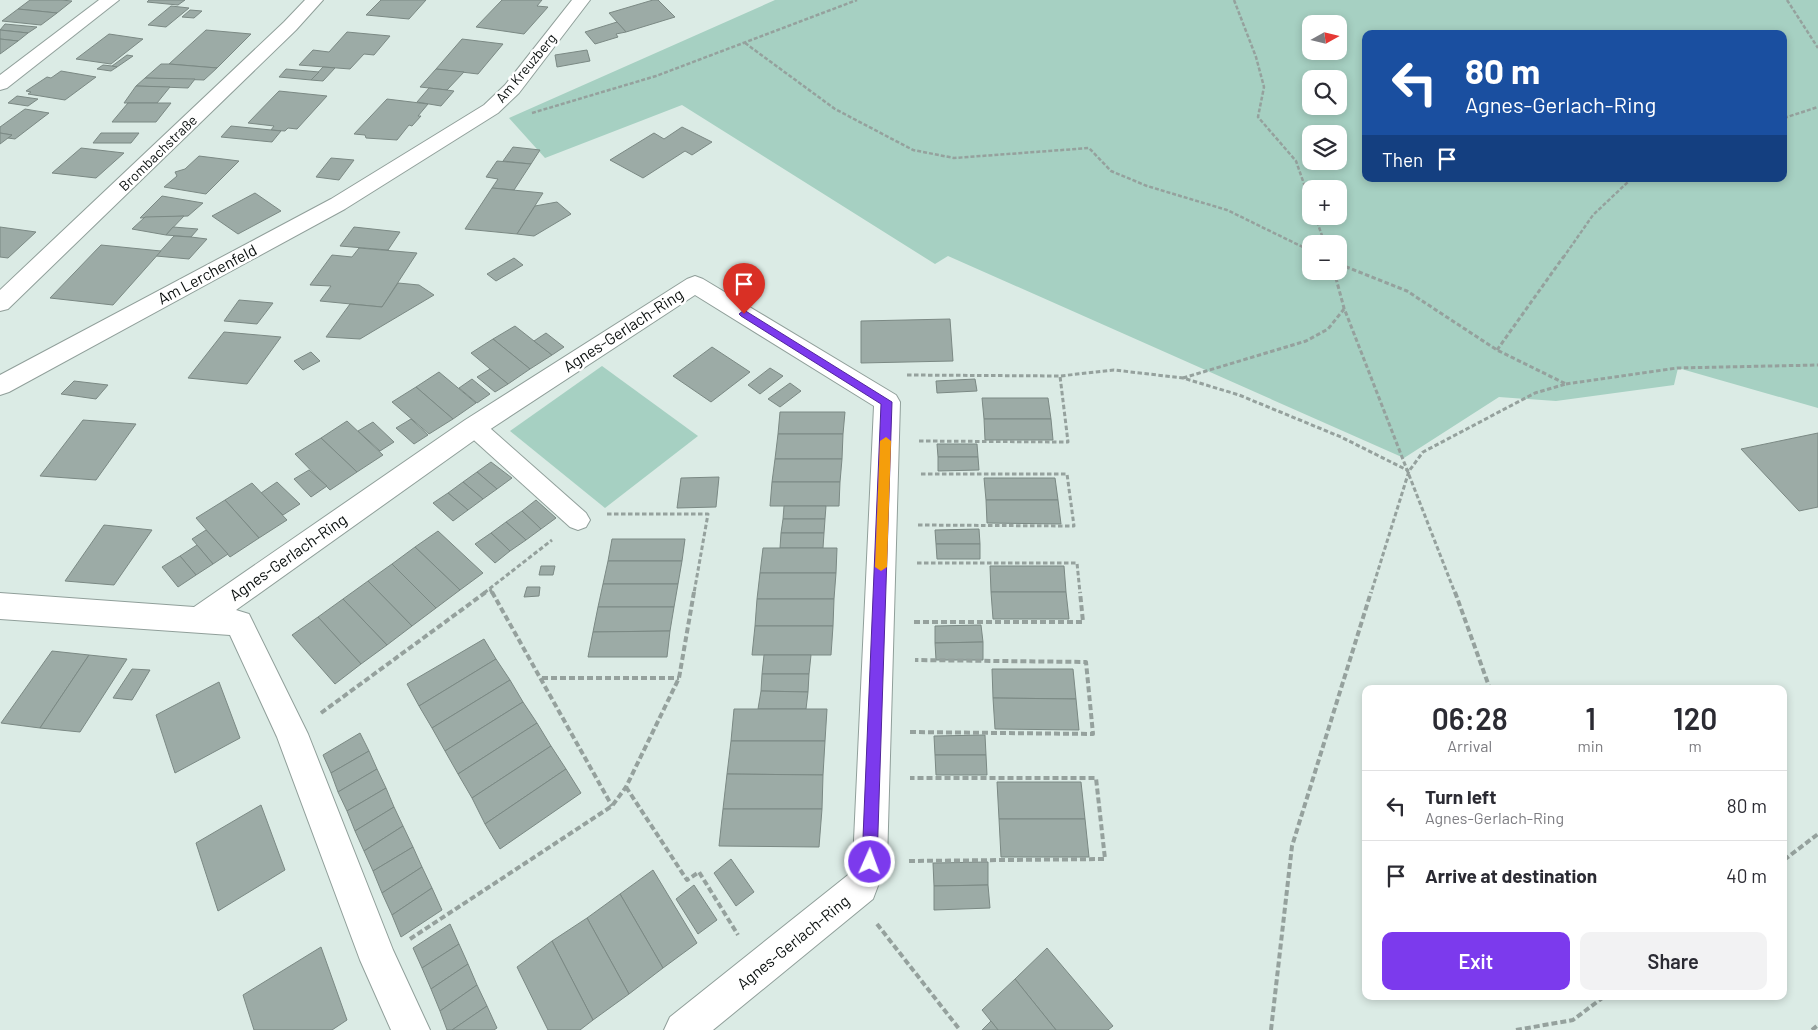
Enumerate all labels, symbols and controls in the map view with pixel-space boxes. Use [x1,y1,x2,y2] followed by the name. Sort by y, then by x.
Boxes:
[1302,15,1348,60] north arrow
[1302,15,1347,280] map controls
[492,30,559,106] street label: Am Kreuzberg
[1465,49,1540,91] text: 80 m
[1382,50,1447,115] icon: left
[1302,70,1347,115] button: search
[1465,91,1656,117] text: Agnes-Gerlach-Ring
[115,111,200,194] street label: Brombachstraße
[1302,125,1347,170] button: layers
[1433,145,1461,173] icon: arrive
[1382,148,1423,171] text: Then
[1302,180,1347,225] button: +
[1302,235,1347,280] button: −
[154,239,260,308] street label: Am Lerchenfeld
[723,263,765,314] pin
[730,270,758,298] icon: arrive
[559,284,686,375] street label: Agnes-Gerlach-Ring
[225,509,350,604] street label: Agnes-Gerlach-Ring
[1432,700,1508,736] text: 06:28
[1585,700,1596,736] text: 1
[1673,700,1717,736] text: 120
[1447,736,1492,755] text: Arrival
[1577,736,1603,755] text: min
[1689,736,1702,755] text: m
[1425,785,1496,808] text: Turn left
[1382,792,1410,820] icon: left
[1727,794,1767,817] text: 80 m
[1425,808,1564,827] text: Agnes-Gerlach-Ring
[843,835,895,887] position arrow
[1382,862,1410,890] icon: arrive
[1425,864,1597,887] text: Arrive at destination
[1726,864,1767,887] text: 40 m
[733,890,853,993] street label: Agnes-Gerlach-Ring
[1382,932,1570,990] button: Exit
[1580,932,1767,990] button: Share

